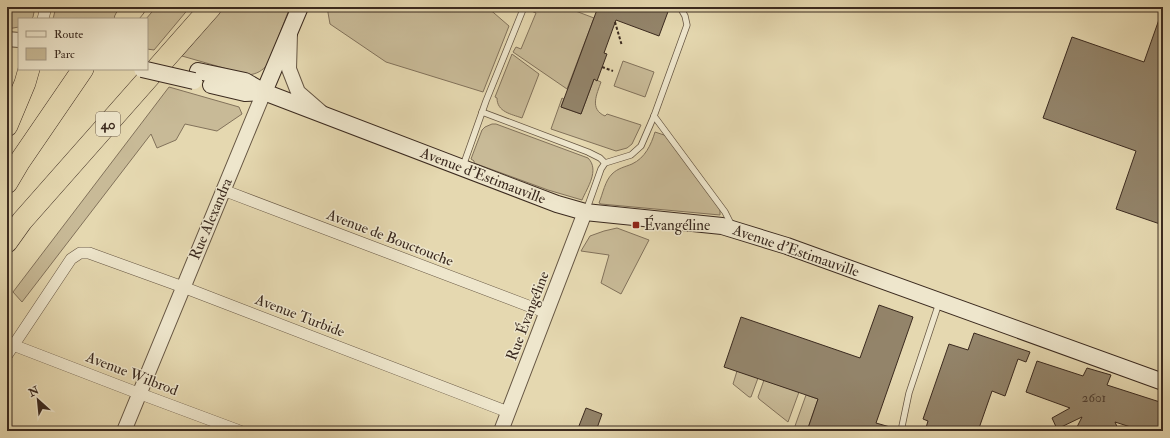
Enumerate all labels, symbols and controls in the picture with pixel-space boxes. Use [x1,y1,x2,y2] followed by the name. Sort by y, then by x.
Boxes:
[18,18,148,70] legend
[54,27,83,42] text: Route
[54,47,75,62] text: Parc
[96,112,120,136] road number: 40
[417,143,548,209] street label: Avenue d'Estimauville
[185,174,237,263] street label: Rue Alexandra
[323,205,456,271] street label: Avenue de Bouctouche
[644,214,710,235] place label: Évangéline
[631,220,641,230] marker: Évangéline
[729,220,862,282] street label: Avenue d'Estimauville
[500,268,554,363] street label: Rue Évangéline
[252,290,347,342] street label: Avenue Turbide
[82,347,181,400] street label: Avenue Wilbrod
[18,380,58,420] north arrow
[25,383,42,400] text: N
[1082,390,1107,406] house number: 2601

